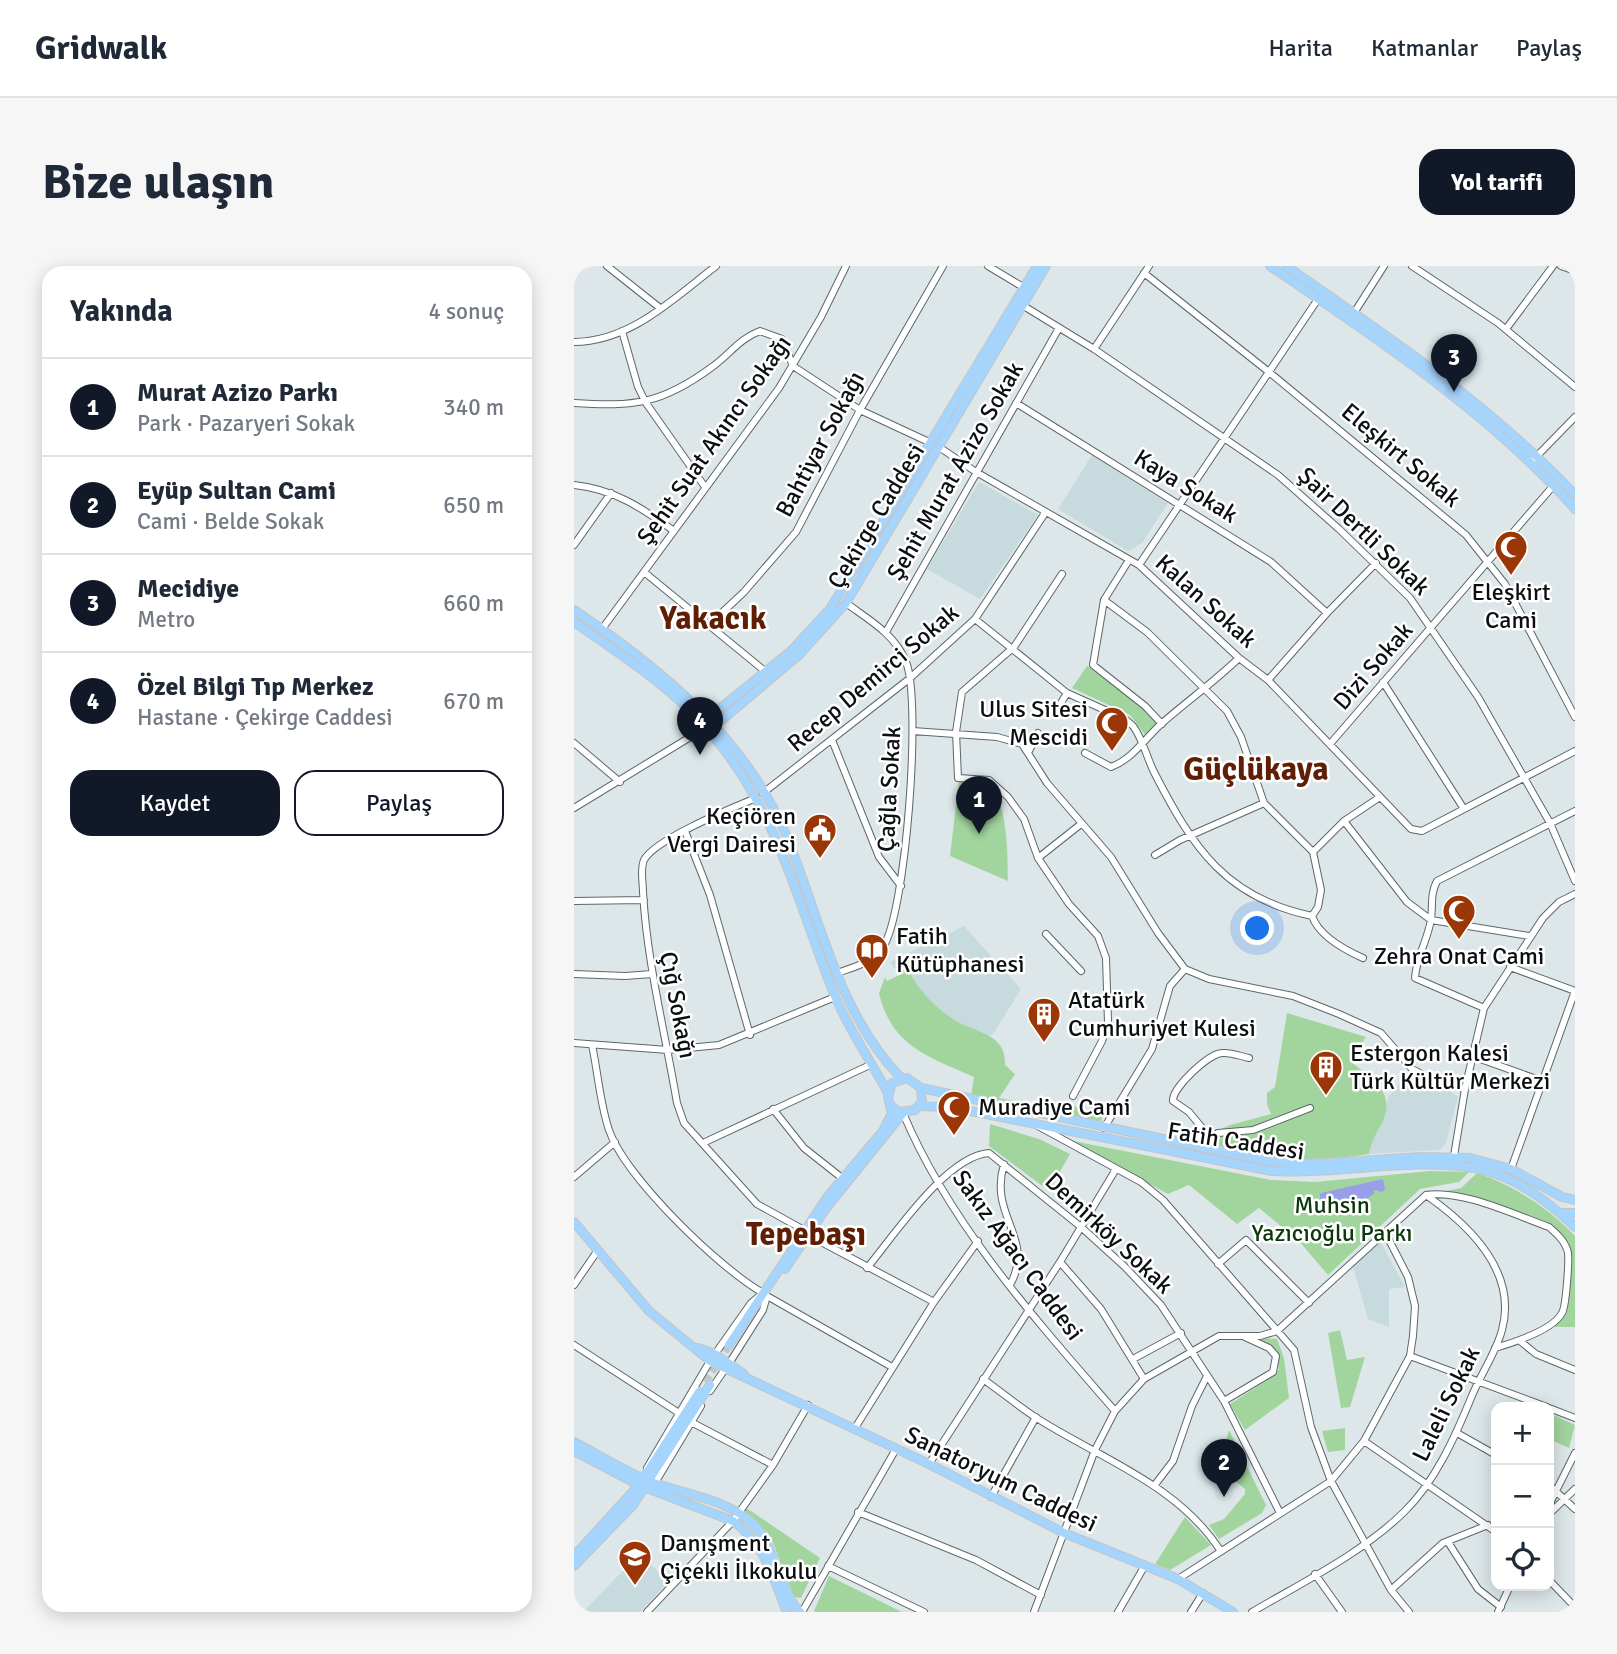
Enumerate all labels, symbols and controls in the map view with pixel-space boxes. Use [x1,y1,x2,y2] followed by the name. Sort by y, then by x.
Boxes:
[35,28,167,69] text: Gridwalk
[1268,33,1333,63] text: Harita
[1371,33,1478,63] text: Katmanlar
[1516,33,1582,63] text: Paylaş
[1419,149,1575,215] button: Yol tarifi
[42,152,274,212] text: Bize ulaşın
[70,293,173,330] text: Yakında
[429,297,504,326] text: 4 sonuç
[630,329,798,551] street label: Şehit Suat Akıncı Sokağı
[1431,334,1477,392] pin: 3
[880,356,1030,586] street label: Şehit Murat Azizo Sokak
[769,366,871,522] street label: Bahtiyar Sokağı
[137,377,338,409] text: Murat Azizo Parkı
[87,393,99,422] text: 1
[443,393,504,422] text: 340 m
[1335,396,1467,514] street label: Eleşkirt Sokak
[137,409,355,438] text: Park · Pazaryeri Sokak
[821,438,931,594] street label: Çekirge Caddesi
[1129,442,1243,530] street label: Kaya Sokak
[1292,460,1436,602] street label: Şair Dertli Sokak
[137,475,336,507] text: Eyüp Sultan Cami
[87,491,99,520] text: 2
[443,491,504,520] text: 650 m
[137,507,324,536] text: Cami · Belde Sokak
[1492,528,1530,577] mosque icon: Eleşkirt Cami
[1149,548,1263,654] street label: Kalan Sokak
[137,573,239,605] text: Mecidiye
[1471,577,1551,635] place label: Eleşkirt Cami
[87,589,99,618] text: 3
[443,589,504,618] text: 660 m
[781,598,965,758] street label: Recep Demirci Sokak
[659,599,767,638] district label: Yakacık
[137,605,195,634] text: Metro
[1327,616,1419,716] street label: Dizi Sokak
[137,671,374,703] text: Özel Bilgi Tıp Merkez
[87,687,99,716] text: 4
[443,687,504,716] text: 670 m
[979,694,1088,752] place label: Ulus Sitesi Mescidi
[677,697,723,755] pin: 4
[137,703,392,732] text: Hastane · Çekirge Caddesi
[1093,704,1131,753] mosque icon: Ulus Sitesi Mescidi
[871,725,907,853] street label: Çağla Sokak
[1183,750,1329,789] district label: Güçlükaya
[70,770,280,836] button: Kaydet
[294,770,504,836] button: Paylaş
[956,776,1002,834] pin: 1
[667,801,796,859] place label: Keçiören Vergi Dairesi
[801,811,839,860] public building icon: Keçiören Vergi Dairesi
[1440,892,1478,941] mosque icon: Zehra Onat Cami
[1240,911,1274,945] your location
[896,921,1025,979] place label: Fatih Kütüphanesi
[853,931,891,980] library icon: Fatih Kütüphanesi
[1374,941,1544,971] place label: Zehra Onat Cami
[653,949,703,1061] street label: Çığ Sokağı
[1068,985,1256,1043] place label: Atatürk Cumhuriyet Kulesi
[1025,995,1063,1044] building icon: Atatürk Cumhuriyet Kulesi
[1350,1038,1550,1096] place label: Estergon Kalesi Türk Kültür Merkezi
[1307,1048,1345,1097] building icon: Estergon Kalesi Türk Kültür Merkezi
[935,1088,973,1137] mosque icon: Muradiye Cami
[978,1092,1131,1122] place label: Muradiye Cami
[1166,1115,1306,1167] street label: Fatih Caddesi
[946,1164,1090,1346] street label: Sakız Ağacı Caddesi
[1039,1166,1179,1300] street label: Demirköy Sokak
[1251,1190,1413,1248] park label: Muhsin Yazıcıoğlu Parkı
[746,1215,866,1254] district label: Tepebaşı
[1405,1342,1487,1466] street label: Laleli Sokak
[1491,1402,1554,1591] map controls
[1491,1402,1554,1465] button: +
[900,1419,1102,1539] street label: Sanatoryum Caddesi
[1201,1439,1247,1497] pin: 2
[1491,1465,1554,1528] button: −
[660,1528,817,1586] place label: Danışment Çiçekli İlkokulu
[1491,1528,1554,1591] button: locate
[616,1538,654,1587] school or university icon: Danışment Çiçekli İlkokulu

